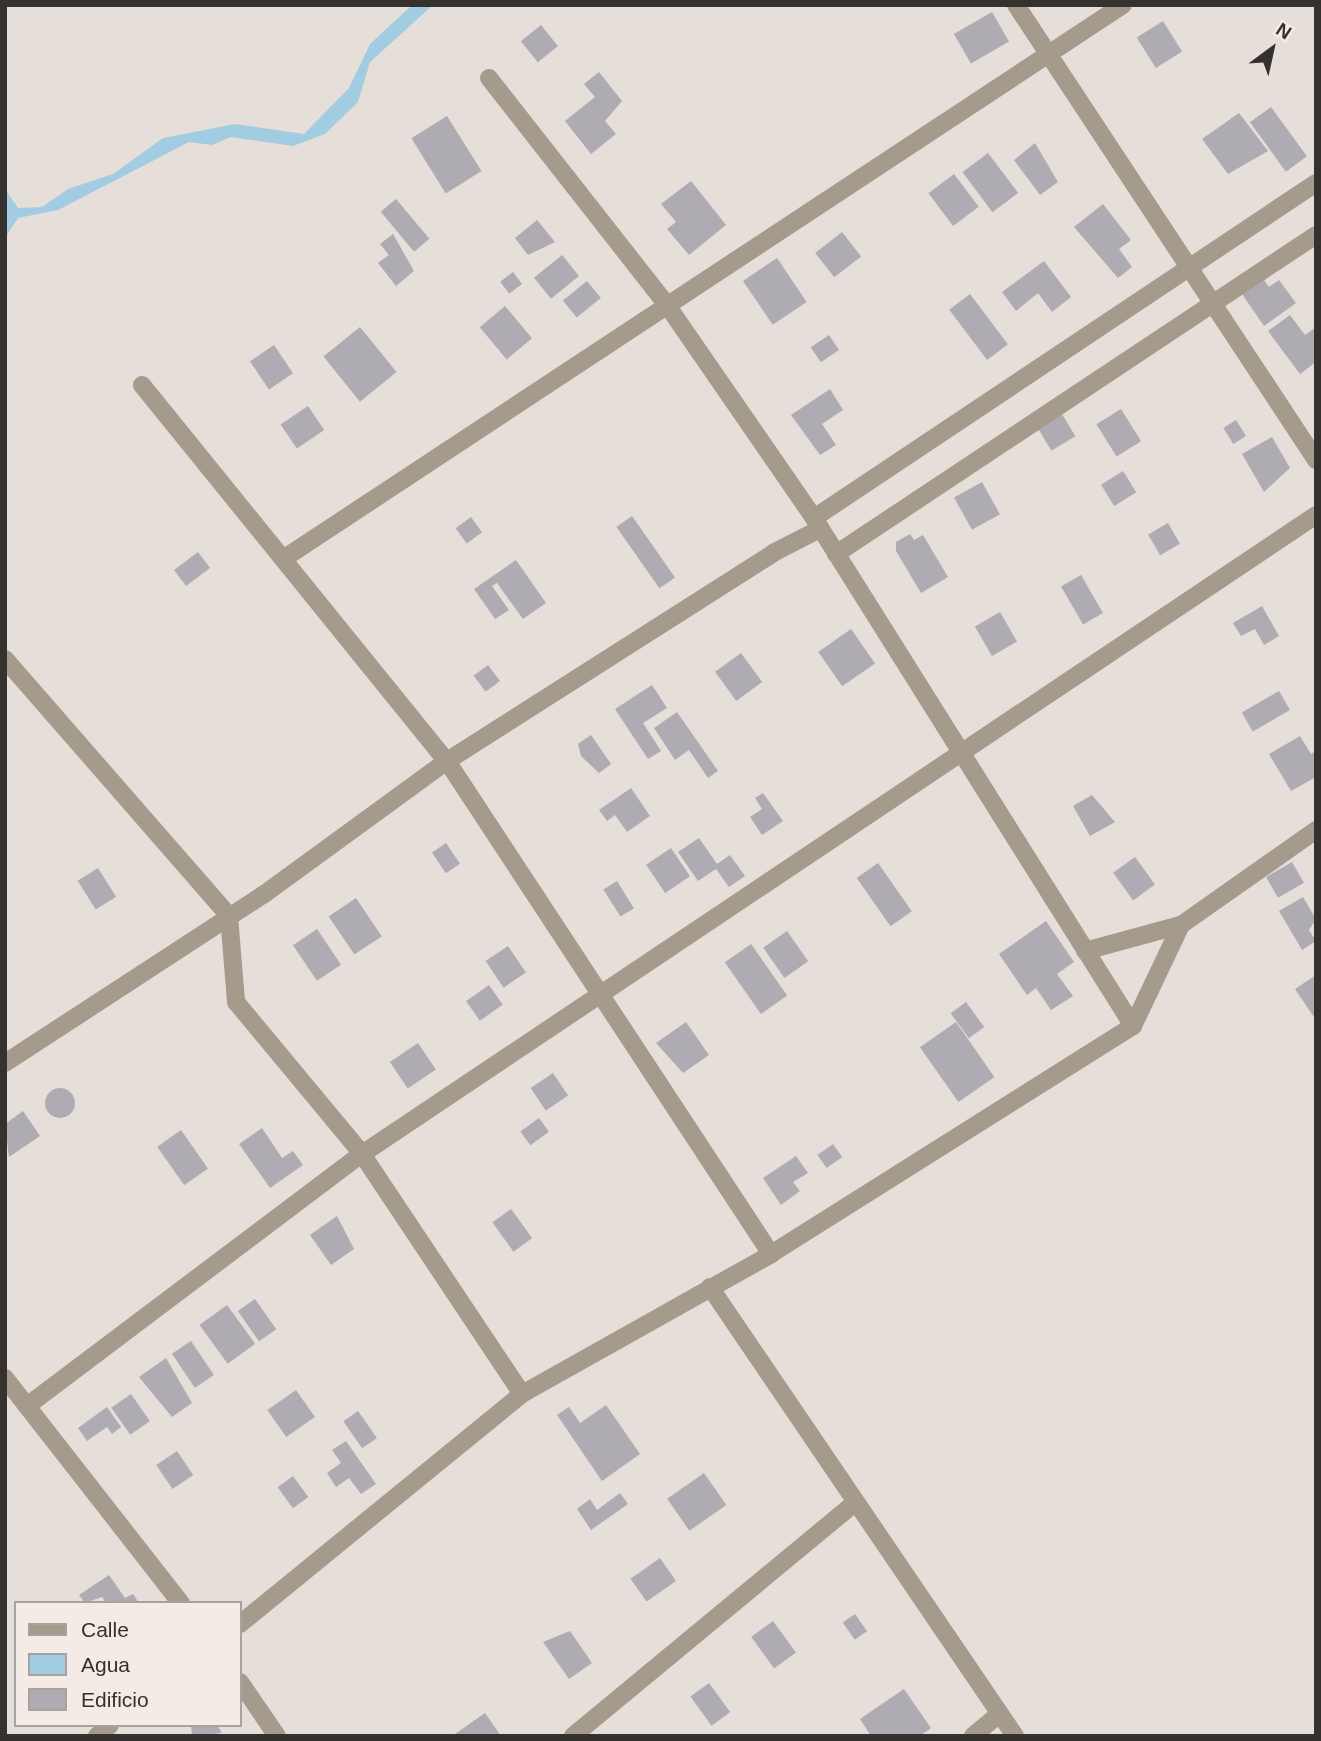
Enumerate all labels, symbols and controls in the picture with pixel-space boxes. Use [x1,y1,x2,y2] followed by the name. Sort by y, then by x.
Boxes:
[1237,14,1307,84] north arrow
[1272,18,1295,44] text: N
[14,1601,242,1727] legend
[81,1618,129,1641] text: Calle
[81,1653,130,1676] text: Agua
[81,1688,149,1711] text: Edificio

